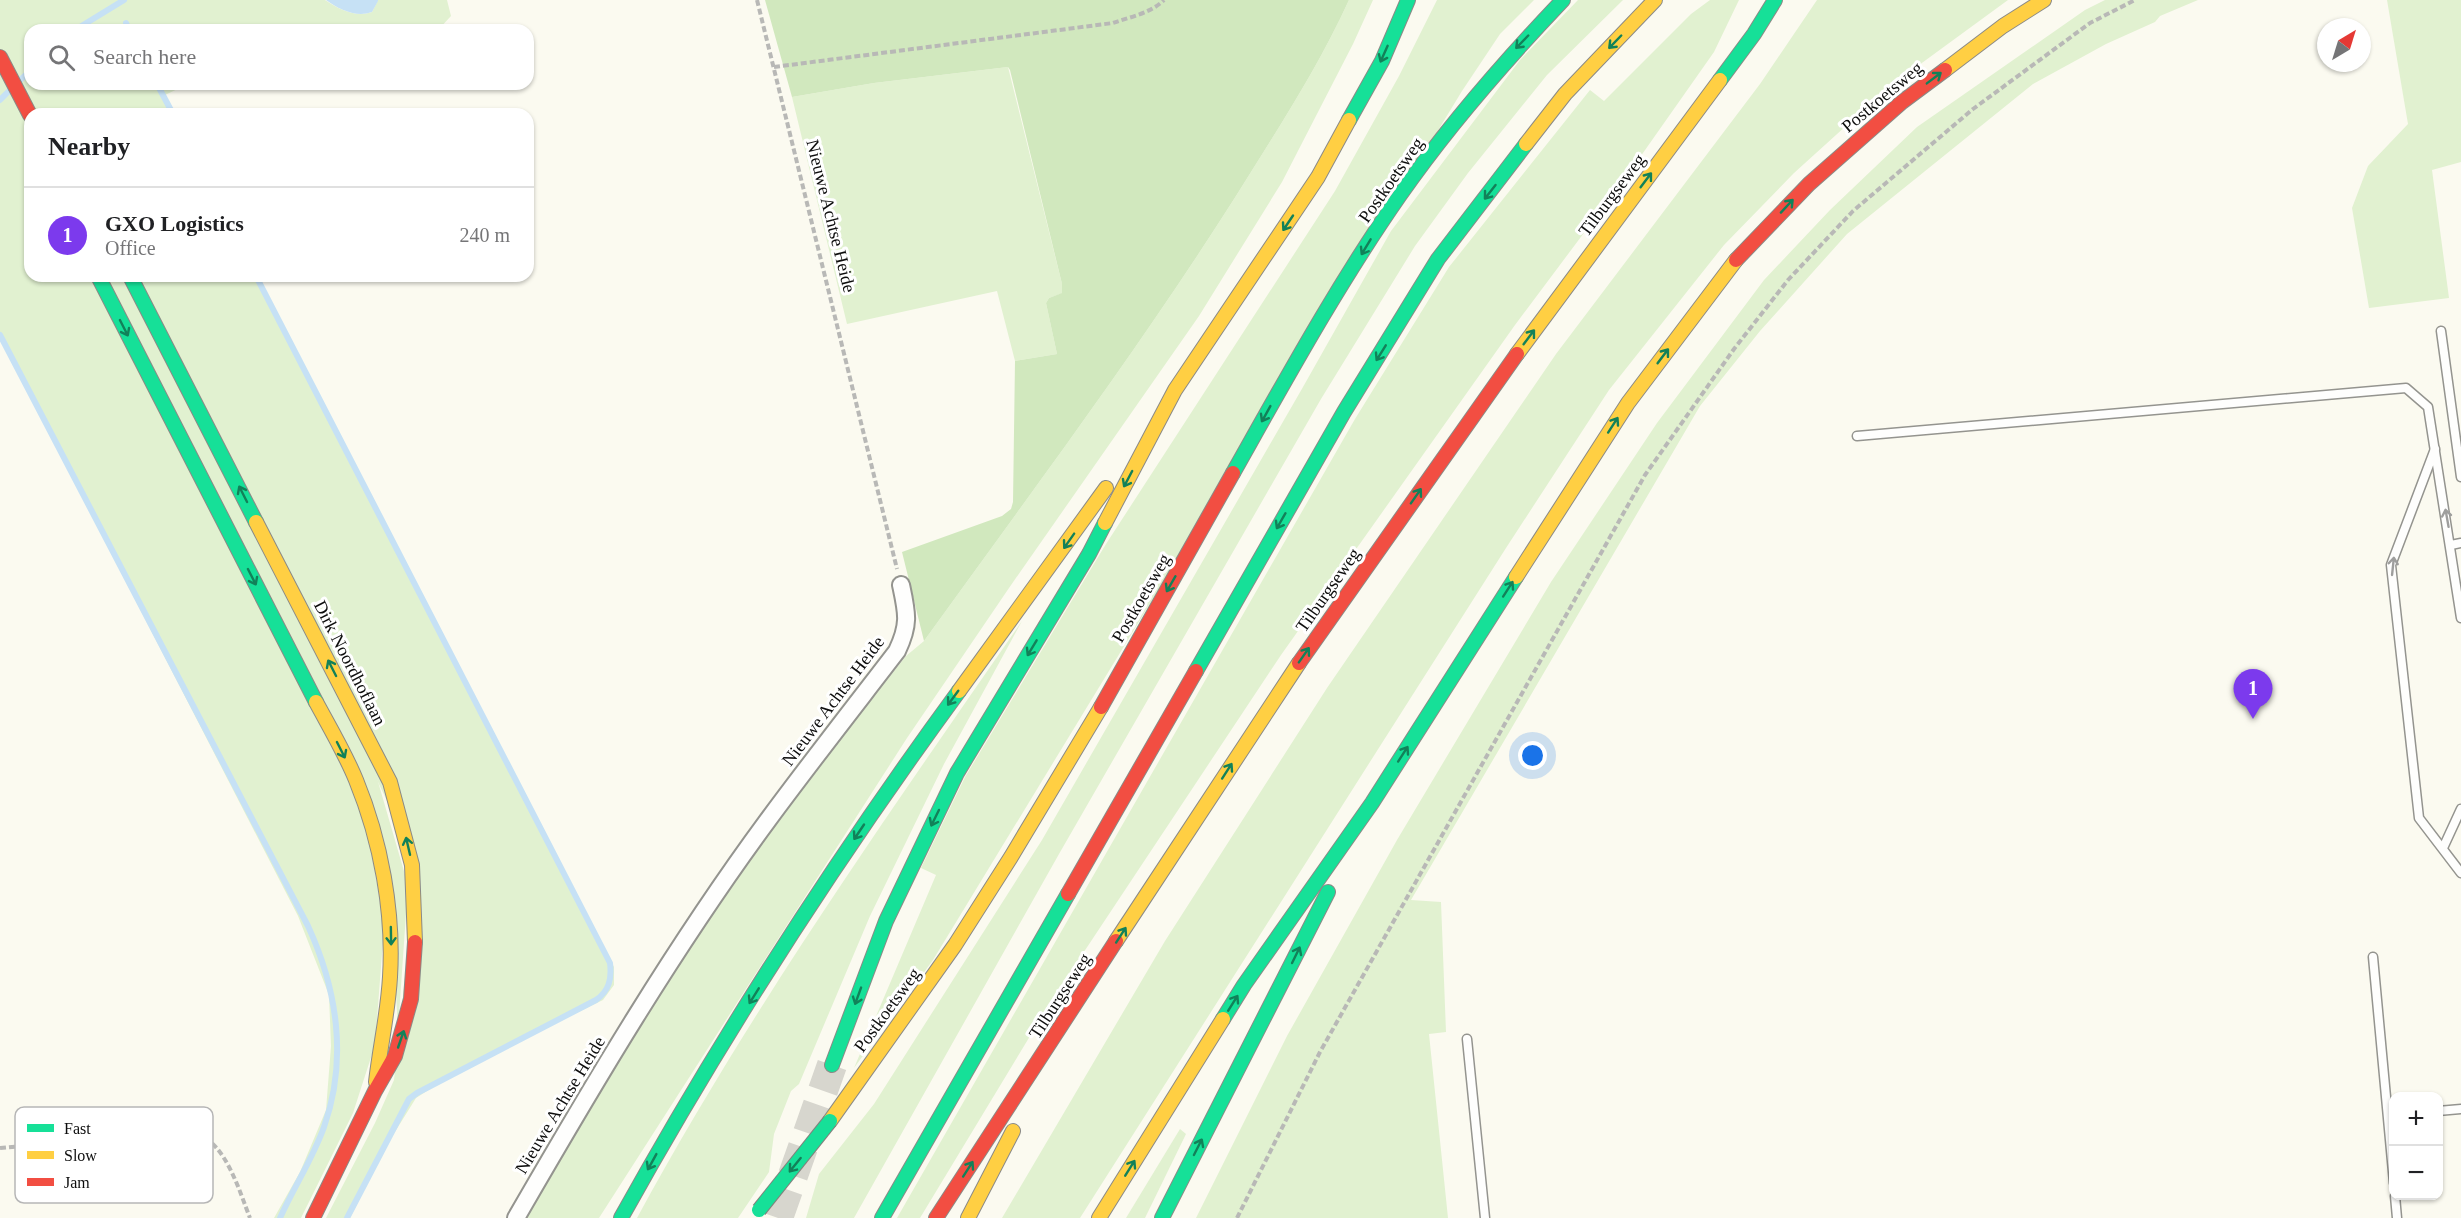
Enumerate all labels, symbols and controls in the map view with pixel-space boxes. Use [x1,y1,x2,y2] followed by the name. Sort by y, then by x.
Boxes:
[2317,18,2371,72] north arrow
[24,24,534,90] search box
[1515,34,1530,49] one-way arrow
[1608,35,1622,50] one-way arrow
[45,41,78,74] icon: search
[93,44,196,69] text: Search here
[1378,44,1390,62] one-way arrow
[1838,58,1926,136] street label: Postkoetsweg
[1925,71,1941,84] one-way arrow
[48,132,130,161] text: Nearby
[1354,134,1428,226] street label: Postkoetsweg
[802,137,860,295] street label: Nieuwe Achtse Heide
[1575,150,1649,240] street label: Tilburgseweg
[1639,173,1652,189] one-way arrow
[1484,183,1496,199] one-way arrow
[1780,199,1795,214] one-way arrow
[105,211,244,236] text: GXO Logistics
[1281,214,1294,231] one-way arrow
[63,224,73,246] text: 1
[459,224,510,246] text: 240 m
[105,237,156,259] text: Office
[1360,238,1372,255] one-way arrow
[119,319,130,337] one-way arrow
[1523,329,1535,345] one-way arrow
[1374,344,1386,361] one-way arrow
[1657,349,1670,365] one-way arrow
[1260,405,1272,422] one-way arrow
[1608,417,1620,434] one-way arrow
[1122,470,1134,487] one-way arrow
[237,486,248,504] one-way arrow
[1410,488,1422,504] one-way arrow
[2441,509,2452,529] one-way arrow
[1275,512,1287,529] one-way arrow
[1062,532,1075,548] one-way arrow
[1292,544,1364,636] street label: Tilburgseweg
[1108,550,1174,646] street label: Postkoetsweg
[2388,557,2399,576] one-way arrow
[246,567,258,585] one-way arrow
[1165,575,1177,592] one-way arrow
[1502,581,1515,598] one-way arrow
[310,597,390,729] street label: Dirk Noordhoflaan
[778,632,888,770] street label: Nieuwe Achtse Heide
[1025,639,1037,656] one-way arrow
[1298,648,1310,664] one-way arrow
[326,659,337,677] one-way arrow
[2234,670,2272,719] pin: 1
[947,690,960,706] one-way arrow
[335,741,347,759] one-way arrow
[1518,741,1547,770] your location
[1398,746,1410,763] one-way arrow
[1220,763,1233,780] one-way arrow
[929,808,941,826] one-way arrow
[853,823,865,839] one-way arrow
[401,837,413,856] one-way arrow
[385,926,397,946] one-way arrow
[1115,927,1127,944] one-way arrow
[1291,946,1303,964] one-way arrow
[1025,949,1095,1043] street label: Tilburgseweg
[850,964,924,1056] street label: Postkoetsweg
[748,987,760,1004] one-way arrow
[851,987,862,1005] one-way arrow
[1227,995,1239,1012] one-way arrow
[396,1030,407,1049] one-way arrow
[511,1033,609,1177] street label: Nieuwe Achtse Heide
[2389,1092,2443,1200] map controls
[2389,1092,2443,1146] button: +
[15,1107,213,1203] legend
[64,1120,91,1137] text: Fast
[1192,1138,1204,1156] one-way arrow
[2389,1146,2443,1200] button: −
[64,1147,97,1164] text: Slow
[646,1153,658,1170] one-way arrow
[788,1157,801,1173] one-way arrow
[1123,1160,1136,1177] one-way arrow
[962,1161,974,1178] one-way arrow
[64,1174,90,1191] text: Jam

